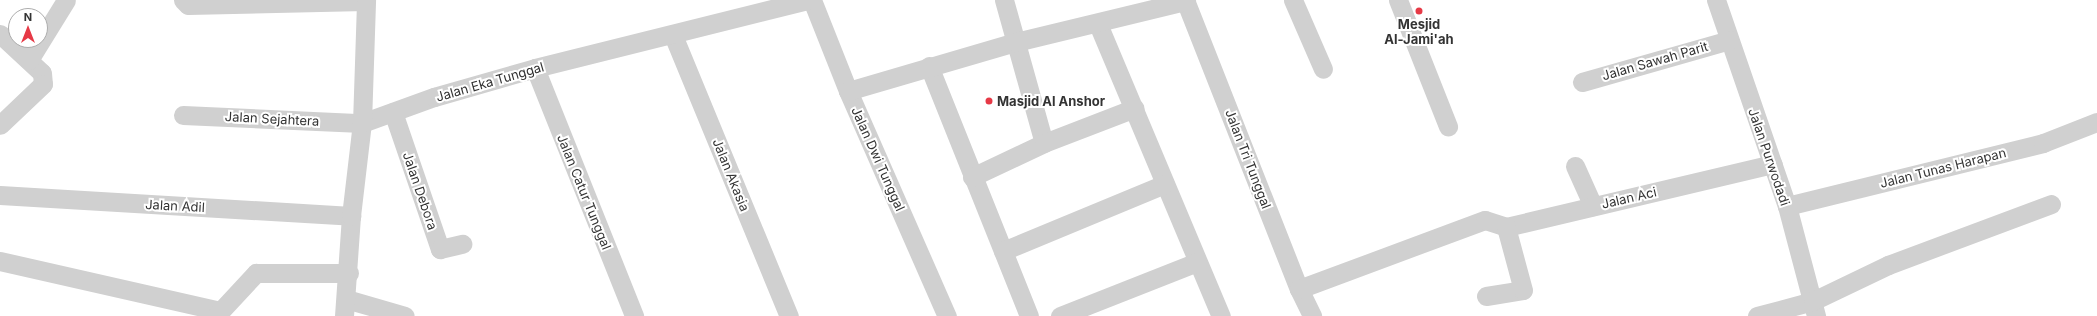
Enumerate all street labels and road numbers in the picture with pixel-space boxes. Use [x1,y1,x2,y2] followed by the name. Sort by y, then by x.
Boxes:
[1600,38,1710,84] street label: Jalan Sawah Parit
[434,59,546,105] street label: Jalan Eka Tunggal
[848,104,908,214] street label: Jalan Dwi Tunggal
[1745,106,1793,208] street label: Jalan Purwodadi
[1222,107,1274,211] street label: Jalan Tri Tunggal
[224,109,320,129] street label: Jalan Sejahtera
[554,132,614,252] street label: Jalan Catur Tunggal
[709,136,753,214] street label: Jalan Akasia
[1878,145,2008,191] street label: Jalan Tunas Harapan
[399,150,441,232] street label: Jalan Debora
[1600,184,1658,212] street label: Jalan Aci
[145,197,205,215] street label: Jalan Adil

